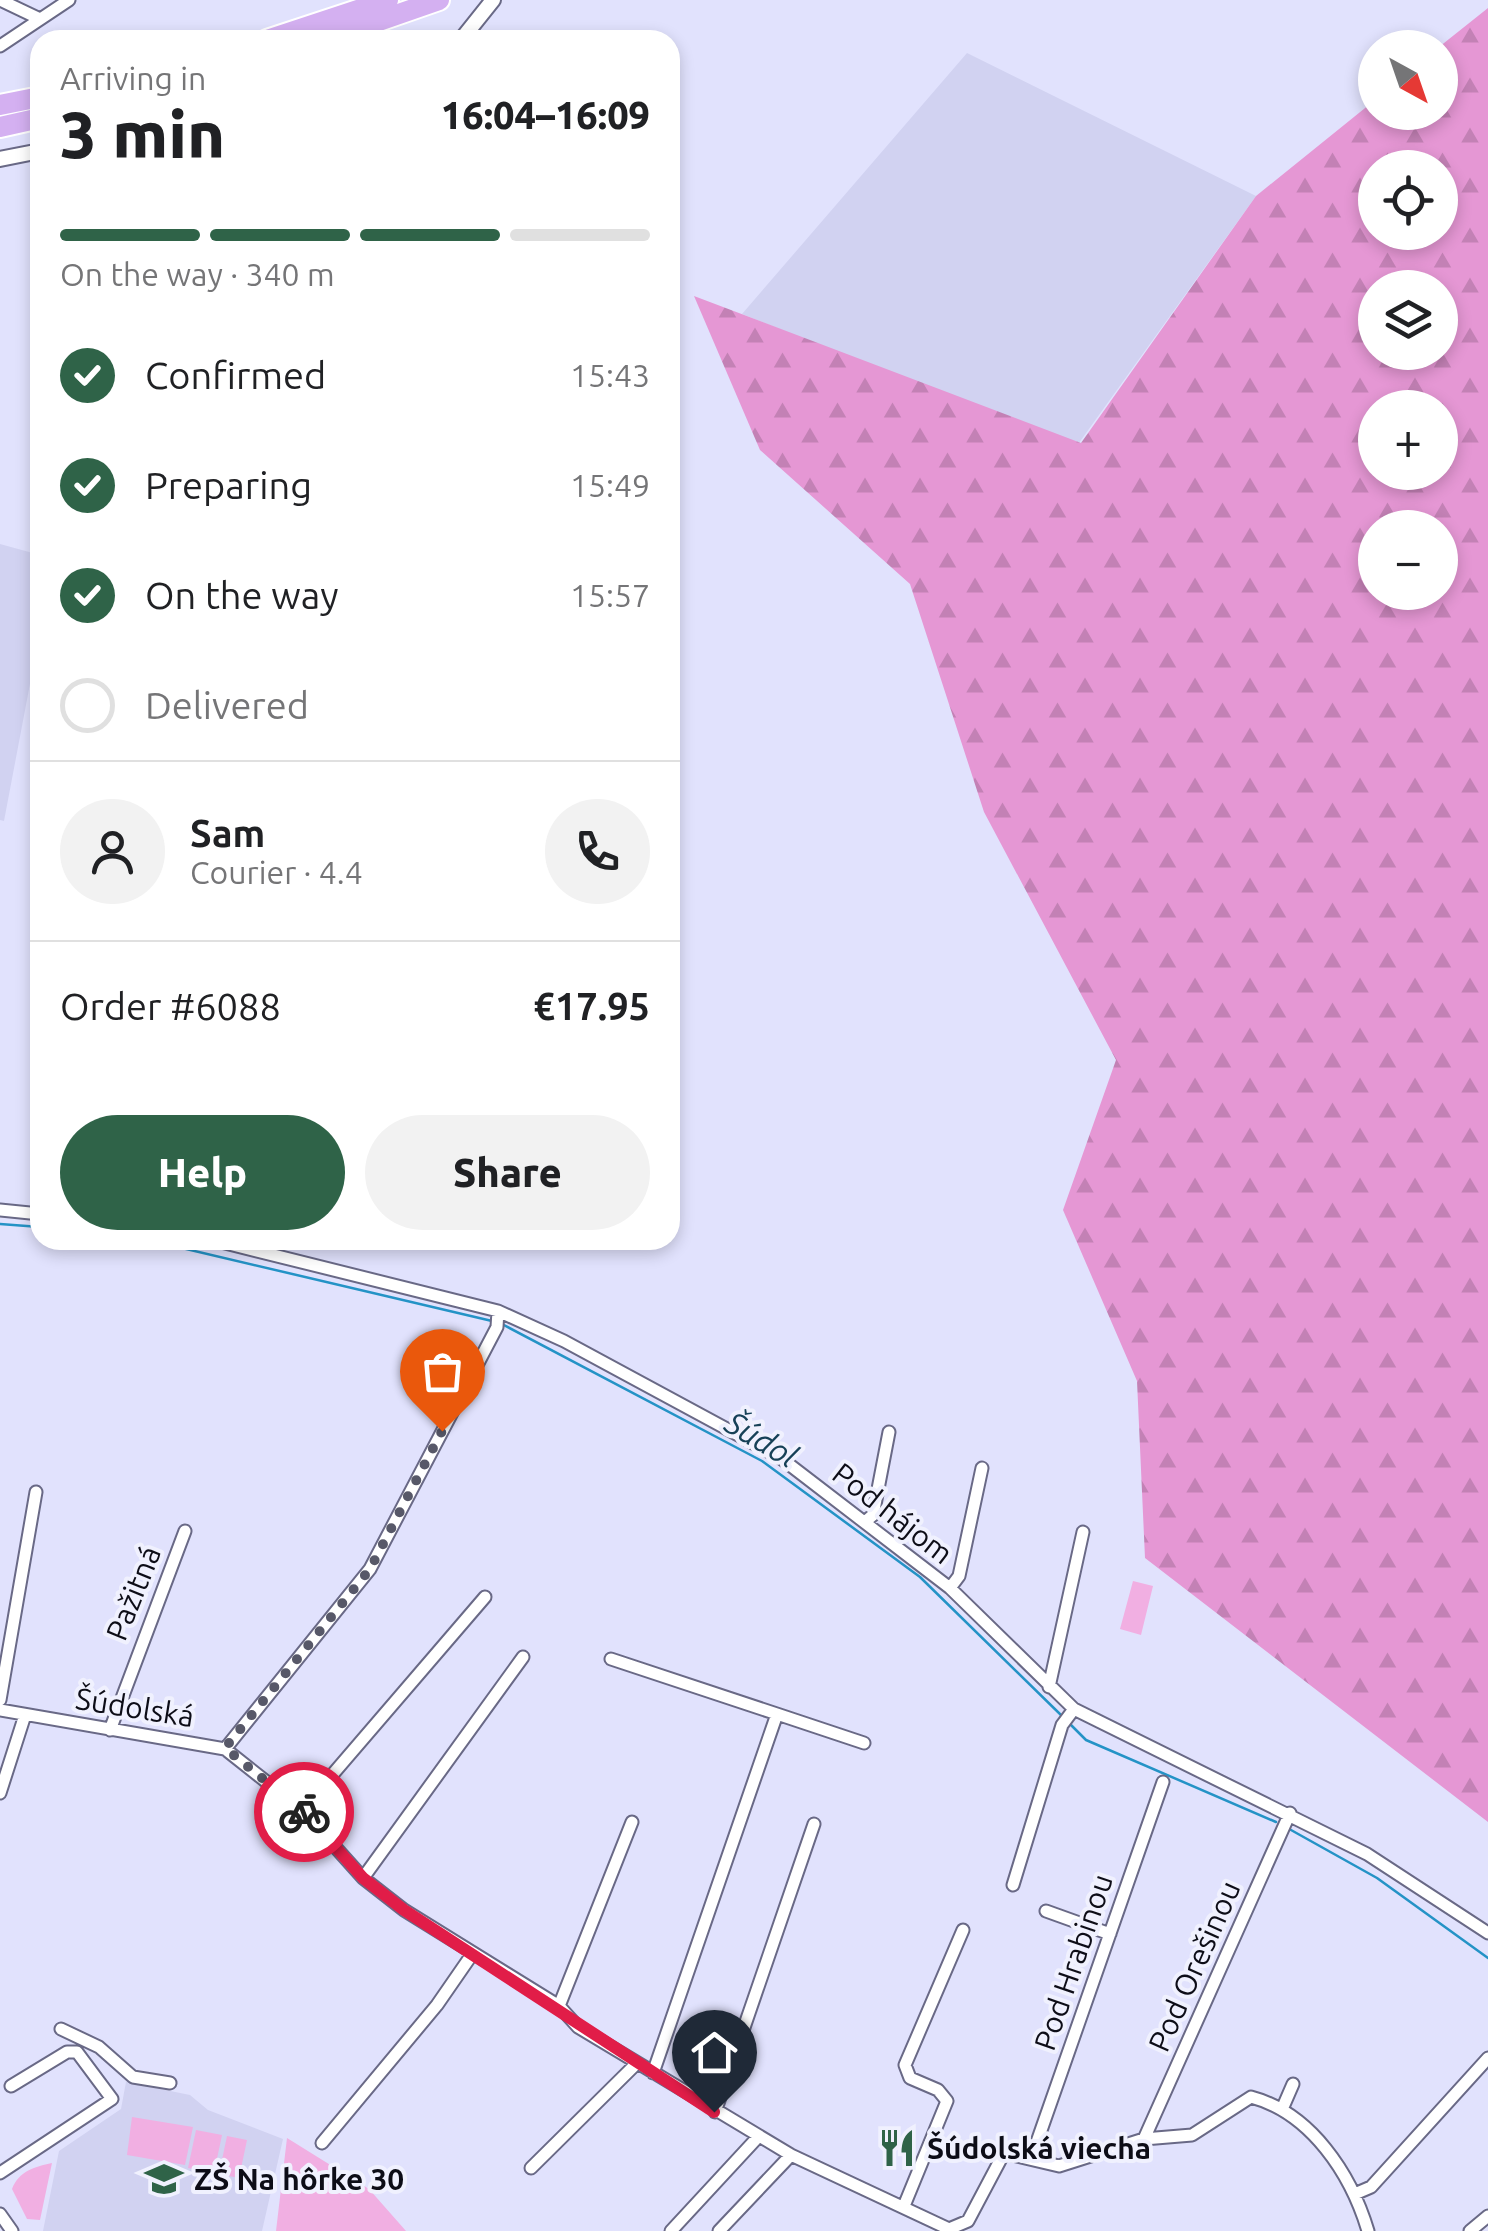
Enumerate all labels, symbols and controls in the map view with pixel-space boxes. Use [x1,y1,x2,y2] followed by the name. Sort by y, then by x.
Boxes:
[1358,30,1458,130] north arrow
[1358,30,1458,610] map controls
[60,60,206,96] text: Arriving in
[441,94,650,136] text: 16:04–16:09
[60,97,225,170] text: 3 min
[1358,150,1458,250] button: locate
[60,256,335,292] text: On the way · 340 m
[1358,270,1458,370] button: layers
[60,348,115,403] icon: check
[145,354,326,396] text: Confirmed
[570,357,650,393] text: 15:43
[1358,390,1458,490] button: +
[60,458,115,513] icon: check
[145,464,312,506] text: Preparing
[570,467,650,503] text: 15:49
[1358,510,1458,610] button: −
[60,568,115,623] icon: check
[145,574,338,616] text: On the way
[570,577,650,613] text: 15:57
[145,684,309,726] text: Delivered
[60,799,165,904] button: person
[545,799,650,904] button: phone
[190,812,265,854] text: Sam
[190,854,363,890] text: Courier · 4.4
[60,985,281,1027] text: Order #6088
[533,985,650,1027] text: €17.95
[60,1115,345,1230] button: Help
[365,1115,650,1230] button: Share
[400,1329,485,1432] pin
[415,1344,470,1399] icon: bag
[719,1403,805,1474] water label: Šúdol
[826,1456,960,1570] street label: Pod hájom
[99,1541,167,1645] street label: Pažitná
[73,1681,197,1733] street label: Šúdolská
[254,1762,354,1862] courier
[277,1785,332,1840] icon: bike
[1027,1870,1119,2054] street label: Pod Hrabinou
[1141,1876,1247,2056] street label: Pod Orešinou
[672,2010,757,2113] pin
[687,2025,742,2080] icon: home
[876,2127,918,2169] restaurant icon: Šúdolská viecha
[927,2130,1151,2165] place label: Šúdolská viecha
[143,2158,185,2200] school or university icon: ZŠ Na hôrke 30
[194,2161,404,2196] place label: ZŠ Na hôrke 30

